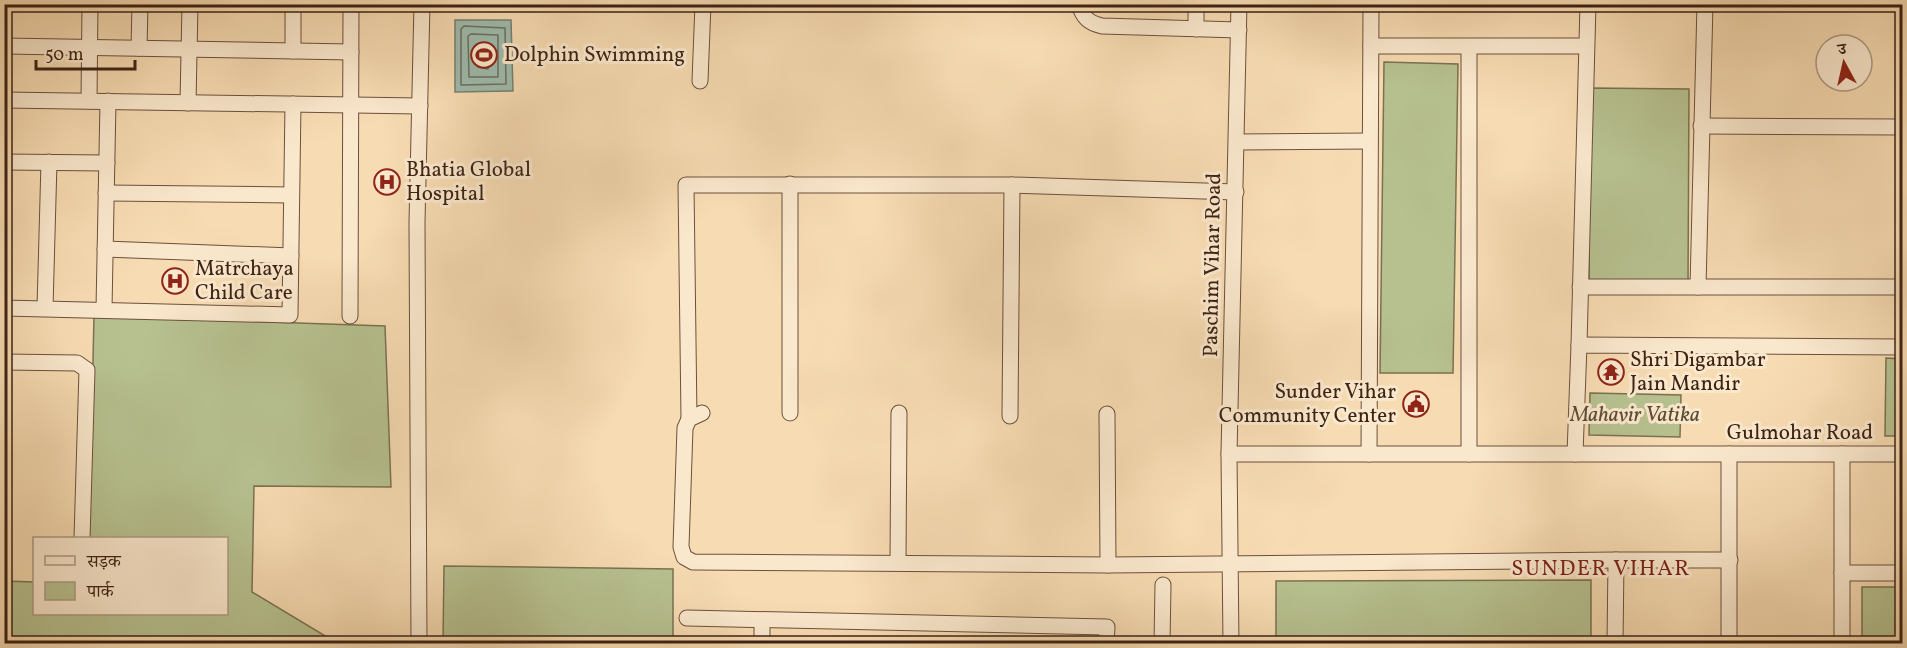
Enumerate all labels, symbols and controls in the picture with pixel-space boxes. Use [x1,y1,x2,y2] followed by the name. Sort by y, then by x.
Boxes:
[36,33,135,71] scale bar
[1814,33,1874,93] north arrow
[1836,38,1850,62] text: उ
[469,40,499,70] sports icon: Dolphin Swimming
[504,41,685,70] place label: Dolphin Swimming
[45,43,84,68] text: 50 m
[406,156,531,209] place label: Bhatia Global Hospital
[372,167,402,197] hospital icon: Bhatia Global Hospital
[1197,172,1229,358] street label: Paschim Vihar Road
[195,255,294,308] place label: Matrchaya Child Care
[160,266,190,296] hospital icon: Matrchaya Child Care
[1630,346,1766,399] place label: Shri Digambar Jain Mandir
[1596,357,1626,387] temple icon: Shri Digambar Jain Mandir
[1219,378,1396,431] place label: Sunder Vihar Community Center
[1401,389,1431,419] public building icon: Sunder Vihar Community Center
[1569,401,1700,430] park label: Mahavir Vatika
[1727,419,1873,448] street label: Gulmohar Road
[33,537,228,615] legend
[86,550,122,575] text: सड़क
[1511,554,1691,585] district label: SUNDER VIHAR
[86,580,115,605] text: पार्क

